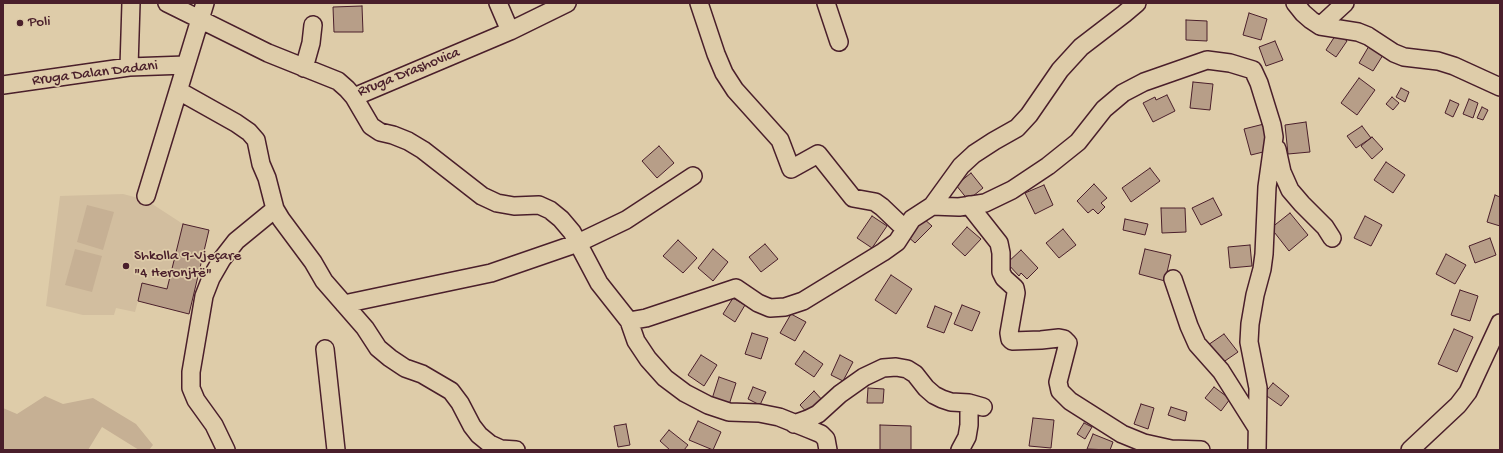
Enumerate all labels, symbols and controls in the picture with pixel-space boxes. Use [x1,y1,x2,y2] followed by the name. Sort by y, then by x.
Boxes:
[28,14,51,32] place label: Poli
[15,18,25,28] marker: Poli
[355,44,463,102] street label: Rruga Drashovica
[31,57,159,91] street label: Rruga Dalan Dadani
[134,248,241,283] place label: Shkolla 9-Vjeçare "4 Heronjtë"
[121,261,131,271] marker: Shkolla 9-Vjeçare "4 Heronjtë"

